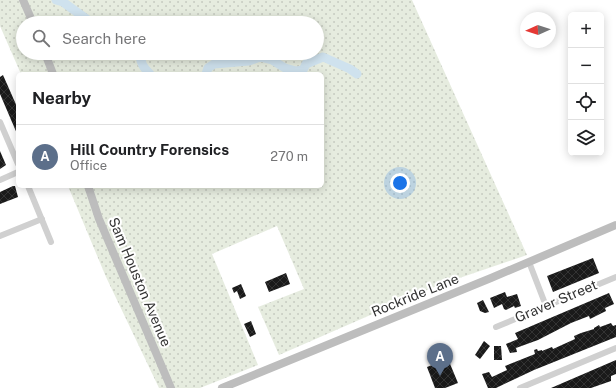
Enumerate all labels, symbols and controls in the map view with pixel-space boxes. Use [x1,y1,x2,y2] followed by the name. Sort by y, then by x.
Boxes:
[520,12,556,48] north arrow
[568,12,604,156] map controls
[568,12,604,48] button: +
[16,16,324,60] search box
[30,27,52,49] icon: search
[62,30,146,47] text: Search here
[568,48,604,84] button: −
[568,84,604,120] button: locate
[32,88,91,108] text: Nearby
[568,120,604,156] button: layers
[70,141,229,158] text: Hill Country Forensics
[40,149,50,164] text: A
[270,149,308,164] text: 270 m
[70,158,107,173] text: Office
[390,173,410,193] your location
[105,215,175,349] street label: Sam Houston Avenue
[369,270,461,320] street label: Rockride Lane
[513,277,599,325] street label: Graver Street
[427,343,453,376] pin: A

